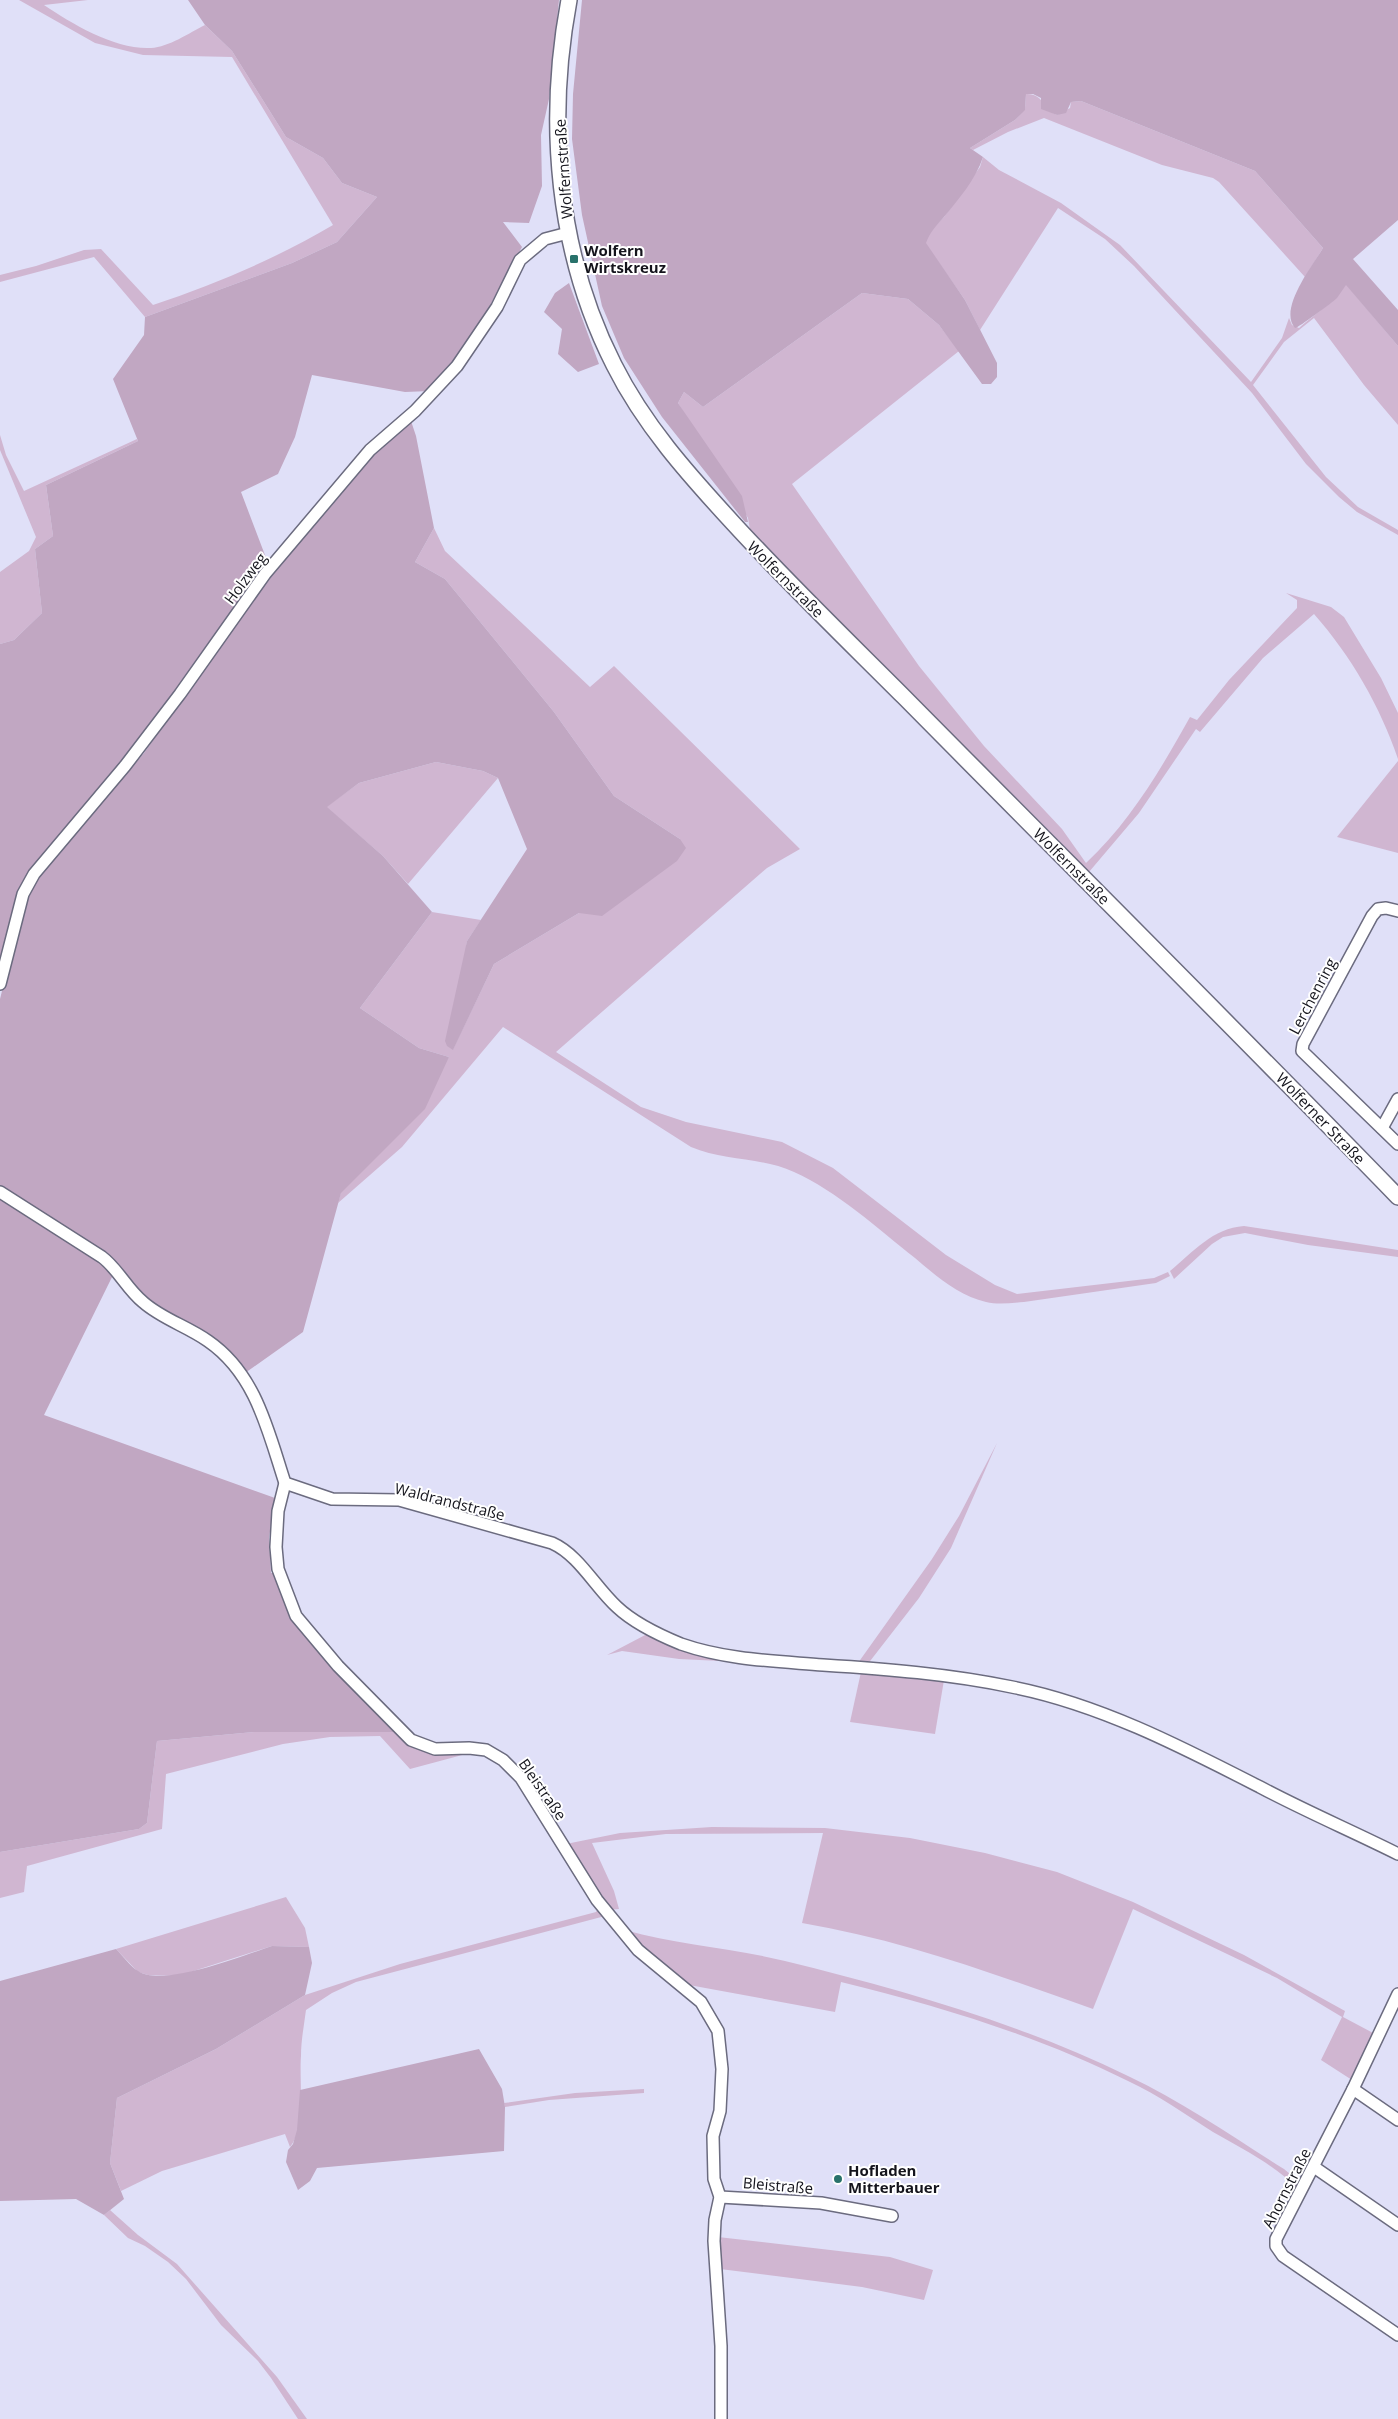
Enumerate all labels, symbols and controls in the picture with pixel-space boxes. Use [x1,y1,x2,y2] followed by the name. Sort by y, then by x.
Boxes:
[550,118,576,220] street label: Wolfernstraße
[584,240,666,277] place label: Wolfern Wirtskreuz
[568,253,580,265] marker: Wolfern Wirtskreuz
[744,537,828,621] street label: Wolfernstraße
[219,548,271,608] street label: Holzweg
[1030,824,1114,908] street label: Wolfernstraße
[1284,954,1340,1038] street label: Lerchenring
[1272,1068,1370,1168] street label: Wolferner Straße
[393,1478,507,1524] street label: Waldrandstraße
[515,1754,571,1824] street label: Bleistraße
[1257,2144,1315,2232] street label: Ahornstraße
[848,2160,940,2197] place label: Hofladen Mitterbauer
[742,2172,814,2198] street label: Bleistraße
[832,2173,844,2185] marker: Hofladen Mitterbauer

